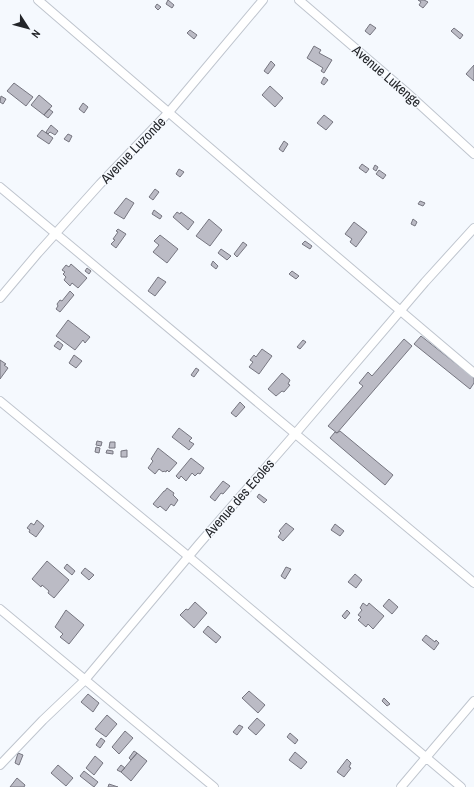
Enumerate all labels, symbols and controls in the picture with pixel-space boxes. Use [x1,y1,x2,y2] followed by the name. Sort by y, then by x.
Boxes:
[8,8,48,48] north arrow
[29,27,44,41] text: N
[348,40,425,111] street label: Avenue Lukenge
[96,113,169,188] street label: Avenue Luzonde
[199,455,278,542] street label: Avenue des Ecoles

